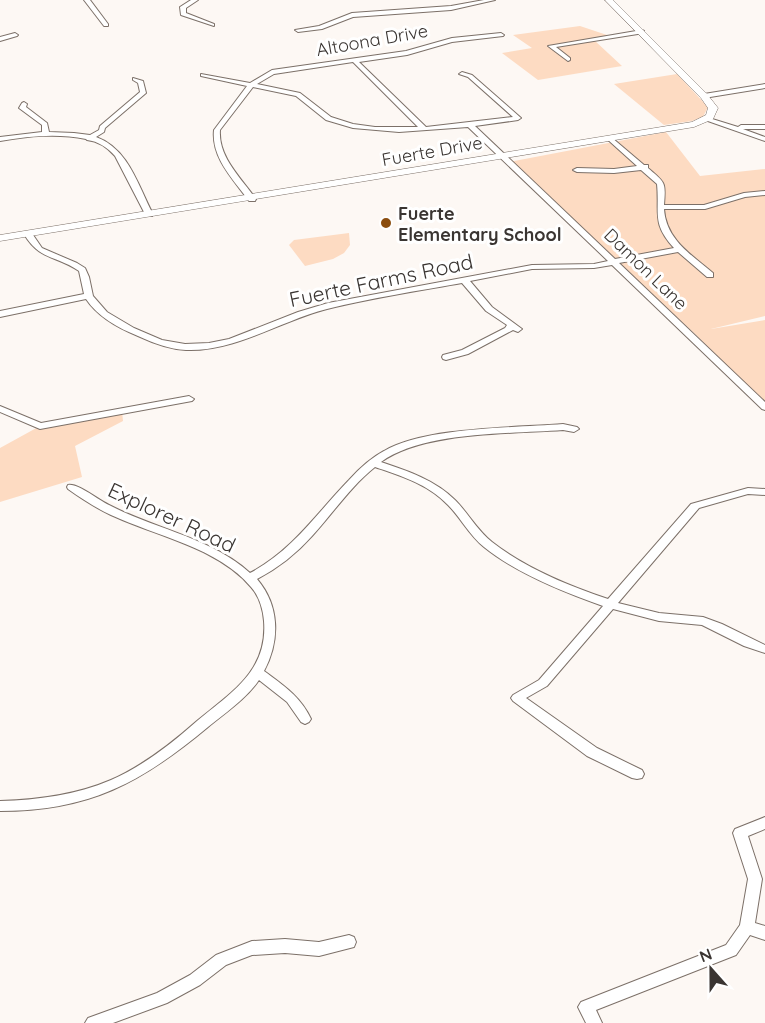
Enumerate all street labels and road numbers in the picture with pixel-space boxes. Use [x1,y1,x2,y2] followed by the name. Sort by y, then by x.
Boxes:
[314,19,430,61] street label: Altoona Drive
[380,131,484,171] street label: Fuerte Drive
[599,223,693,315] street label: Damon Lane
[287,248,475,312] street label: Fuerte Farms Road
[104,476,240,558] street label: Explorer Road

